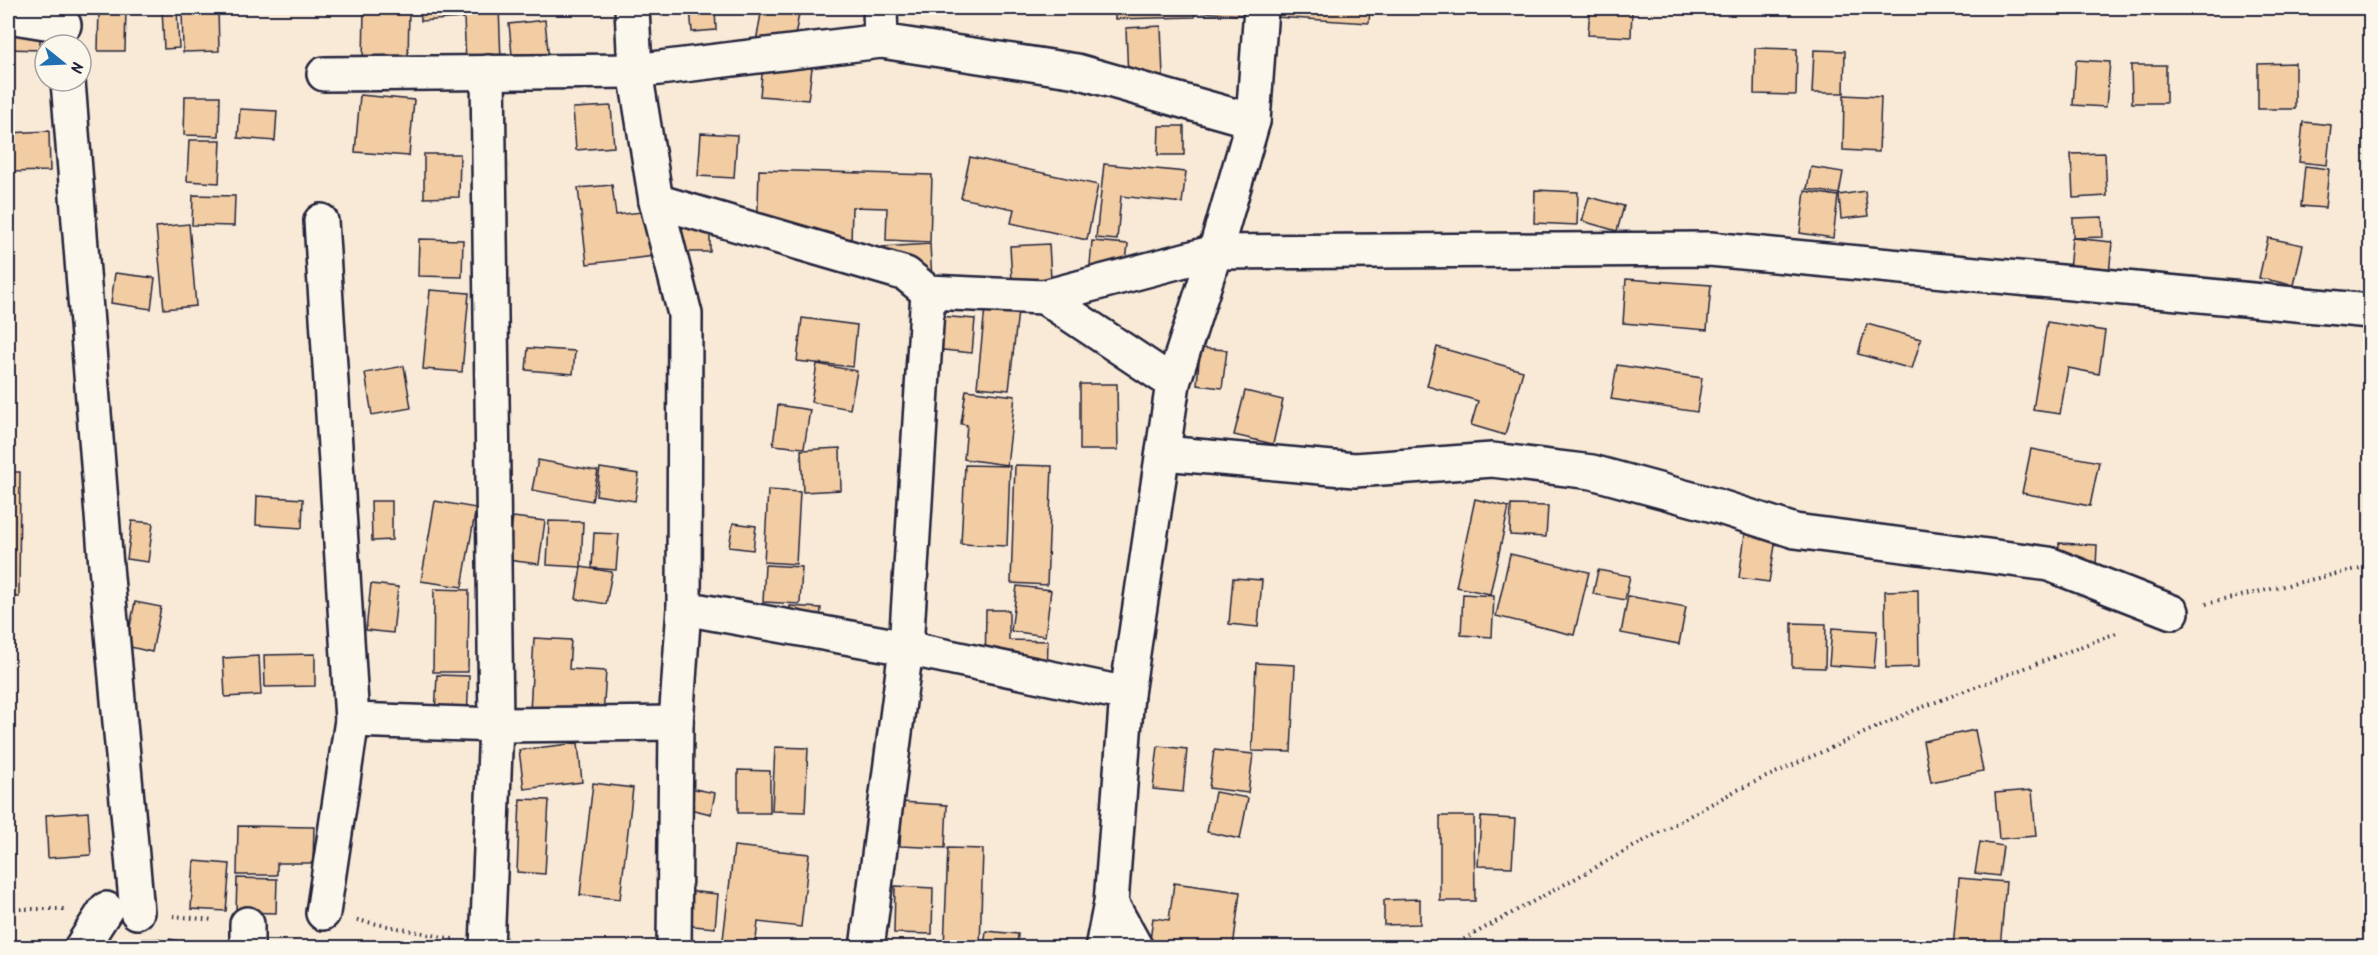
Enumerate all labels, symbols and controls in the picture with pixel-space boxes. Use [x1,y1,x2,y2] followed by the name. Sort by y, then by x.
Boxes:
[33,33,93,93] north arrow
[62,59,89,76] text: N

